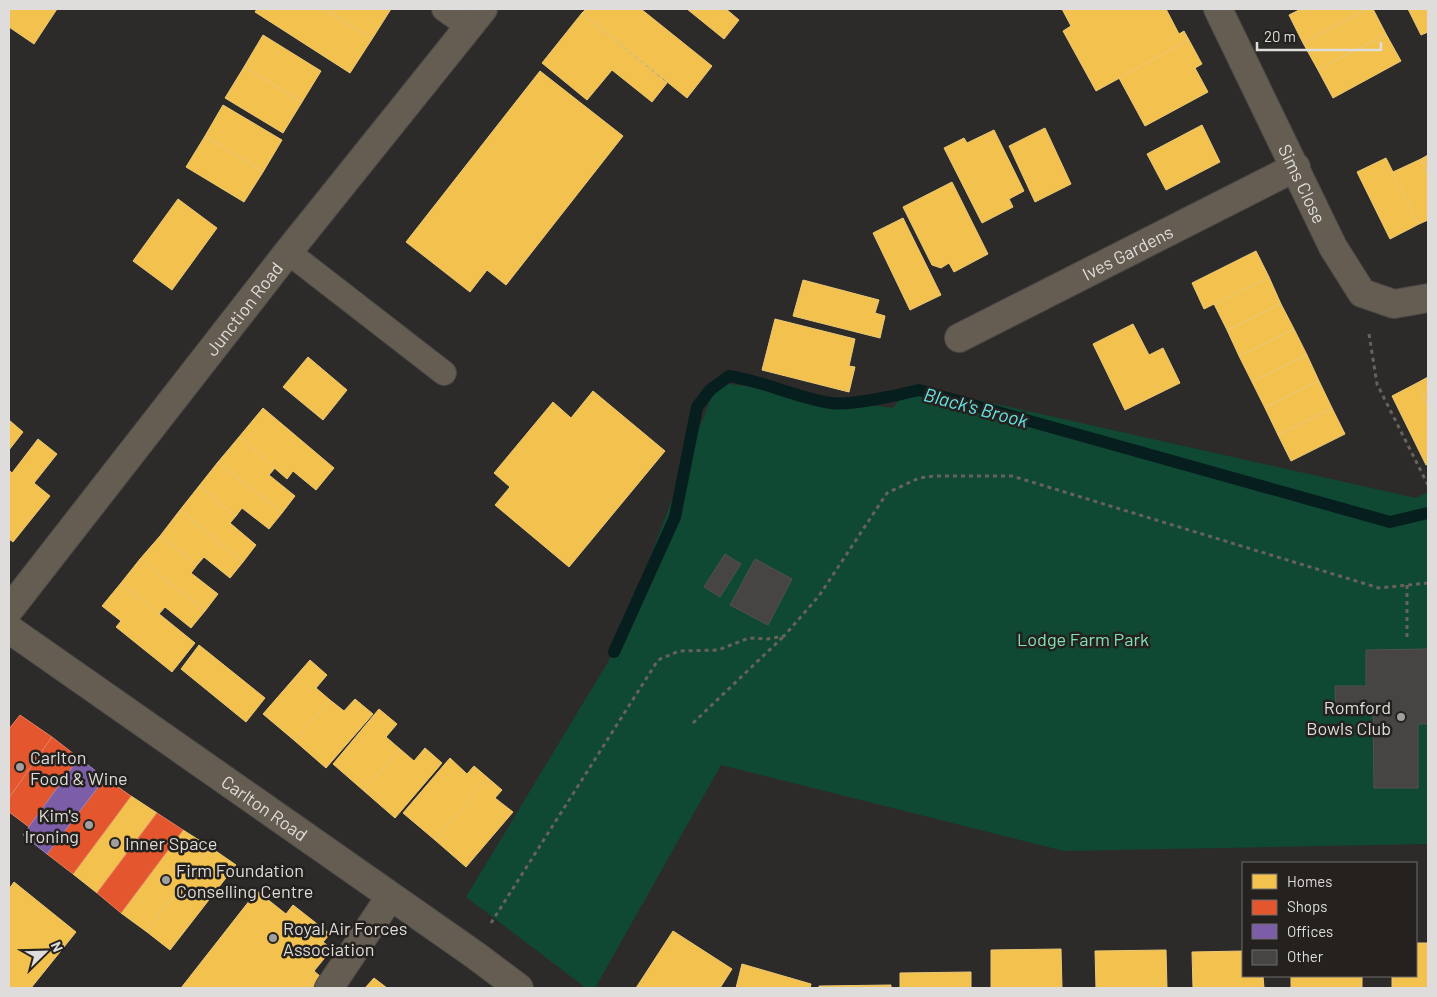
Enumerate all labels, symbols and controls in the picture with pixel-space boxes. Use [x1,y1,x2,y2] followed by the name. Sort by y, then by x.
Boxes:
[1257,20,1381,52] scale bar
[1264,27,1296,45] text: 20 m
[1274,140,1331,227] street label: Sims Close
[1078,220,1177,285] street label: Ives Gardens
[200,257,287,360] street label: Junction Road
[922,382,1031,432] water label: Black's Brook
[1017,628,1149,650] park label: Lodge Farm Park
[1306,696,1391,739] place label: Romford Bowls Club
[1395,711,1407,723] marker: Romford Bowls Club
[30,746,128,789] place label: Carlton Food & Wine
[14,761,26,773] marker: Carlton Food & Wine
[217,770,312,846] street label: Carlton Road
[24,804,79,847] place label: Kim's Ironing
[83,819,95,831] marker: Kim's Ironing
[125,832,217,854] place label: Inner Space
[109,837,121,849] marker: Inner Space
[176,859,313,902] place label: Firm Foundation Conselling Centre
[1242,862,1417,977] legend
[1287,872,1332,890] text: Homes
[160,874,172,886] marker: Firm Foundation Conselling Centre
[1287,897,1327,915] text: Shops
[283,917,407,960] place label: Royal Air Forces Association
[1287,922,1333,940] text: Offices
[20,927,70,977] north arrow
[267,932,279,944] marker: Royal Air Forces Association
[48,939,67,954] text: N
[1287,947,1324,965] text: Other

